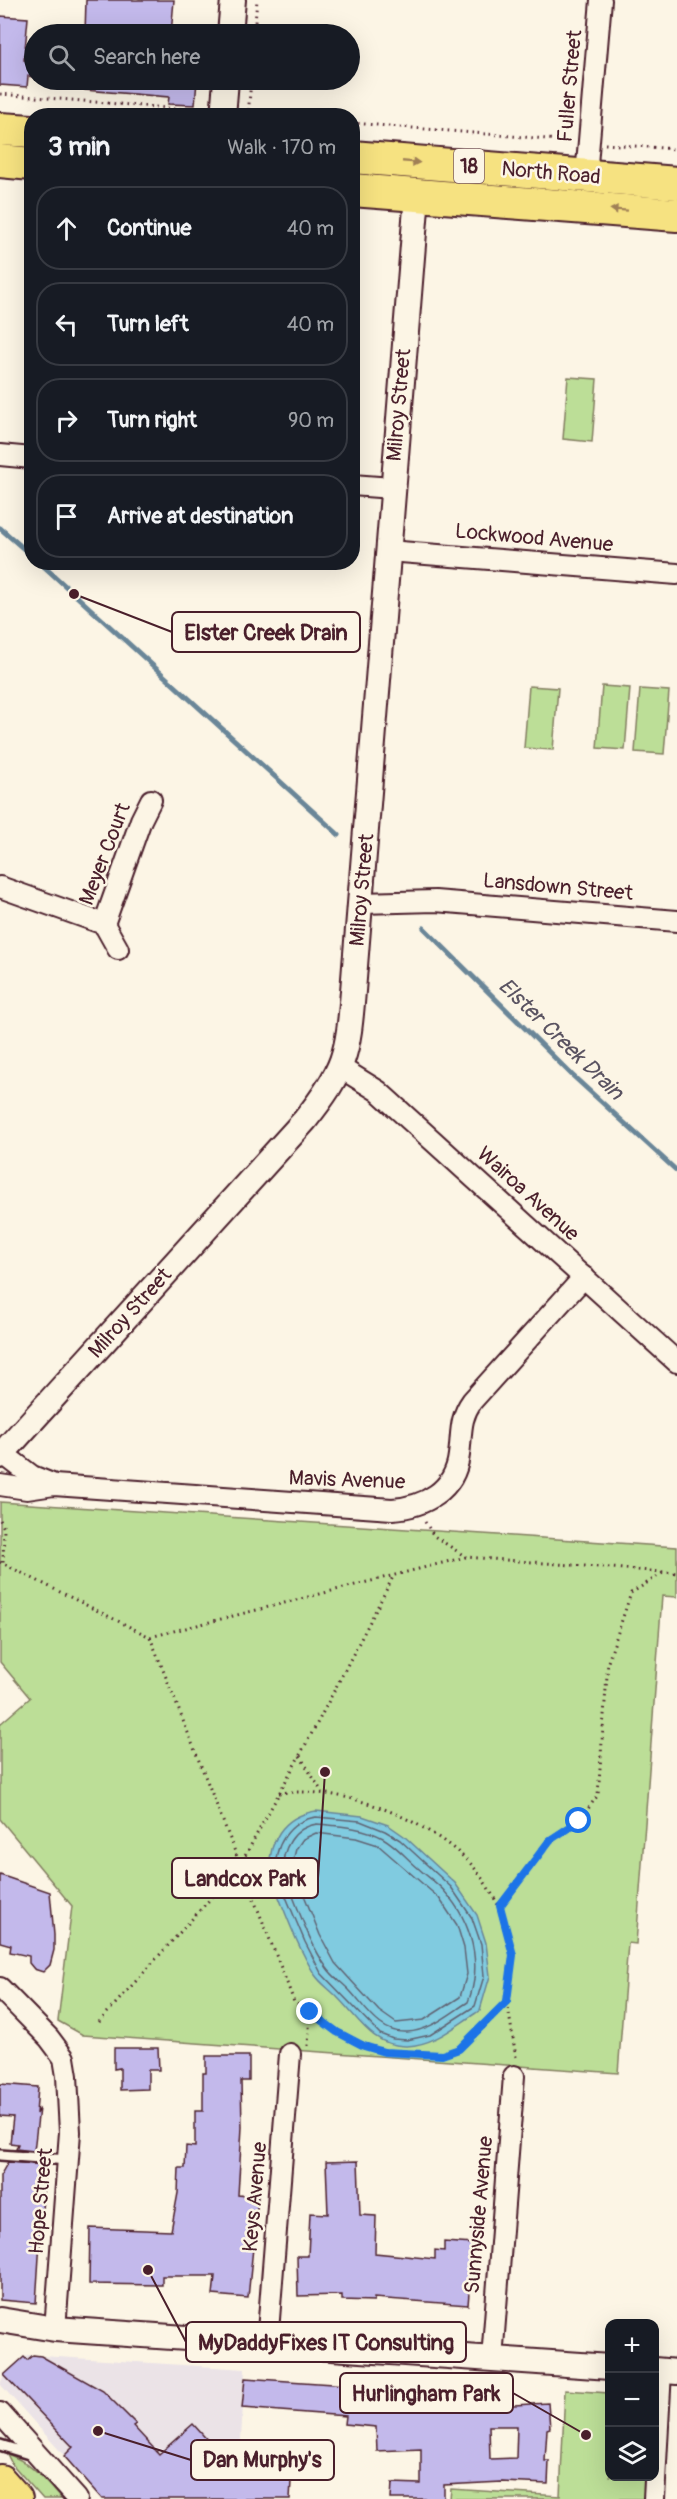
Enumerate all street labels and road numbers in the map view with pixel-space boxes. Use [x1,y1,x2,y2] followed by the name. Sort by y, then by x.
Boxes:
[552,28,588,143] street label: Fuller Street
[454,149,484,183] road number: 18
[500,155,602,191] street label: North Road
[381,347,417,462] street label: Milroy Street
[454,518,615,558] street label: Lockwood Avenue
[73,799,137,909] street label: Meyer Court
[344,832,380,947] street label: Milroy Street
[482,867,635,907] street label: Lansdown Street
[471,1141,585,1248] street label: Wairoa Avenue
[82,1262,178,1364] street label: Milroy Street
[288,1464,406,1496] street label: Mavis Avenue
[459,2134,499,2295] street label: Sunnyside Avenue
[237,2140,273,2253] street label: Keys Avenue
[23,2146,59,2255] street label: Hope Street

